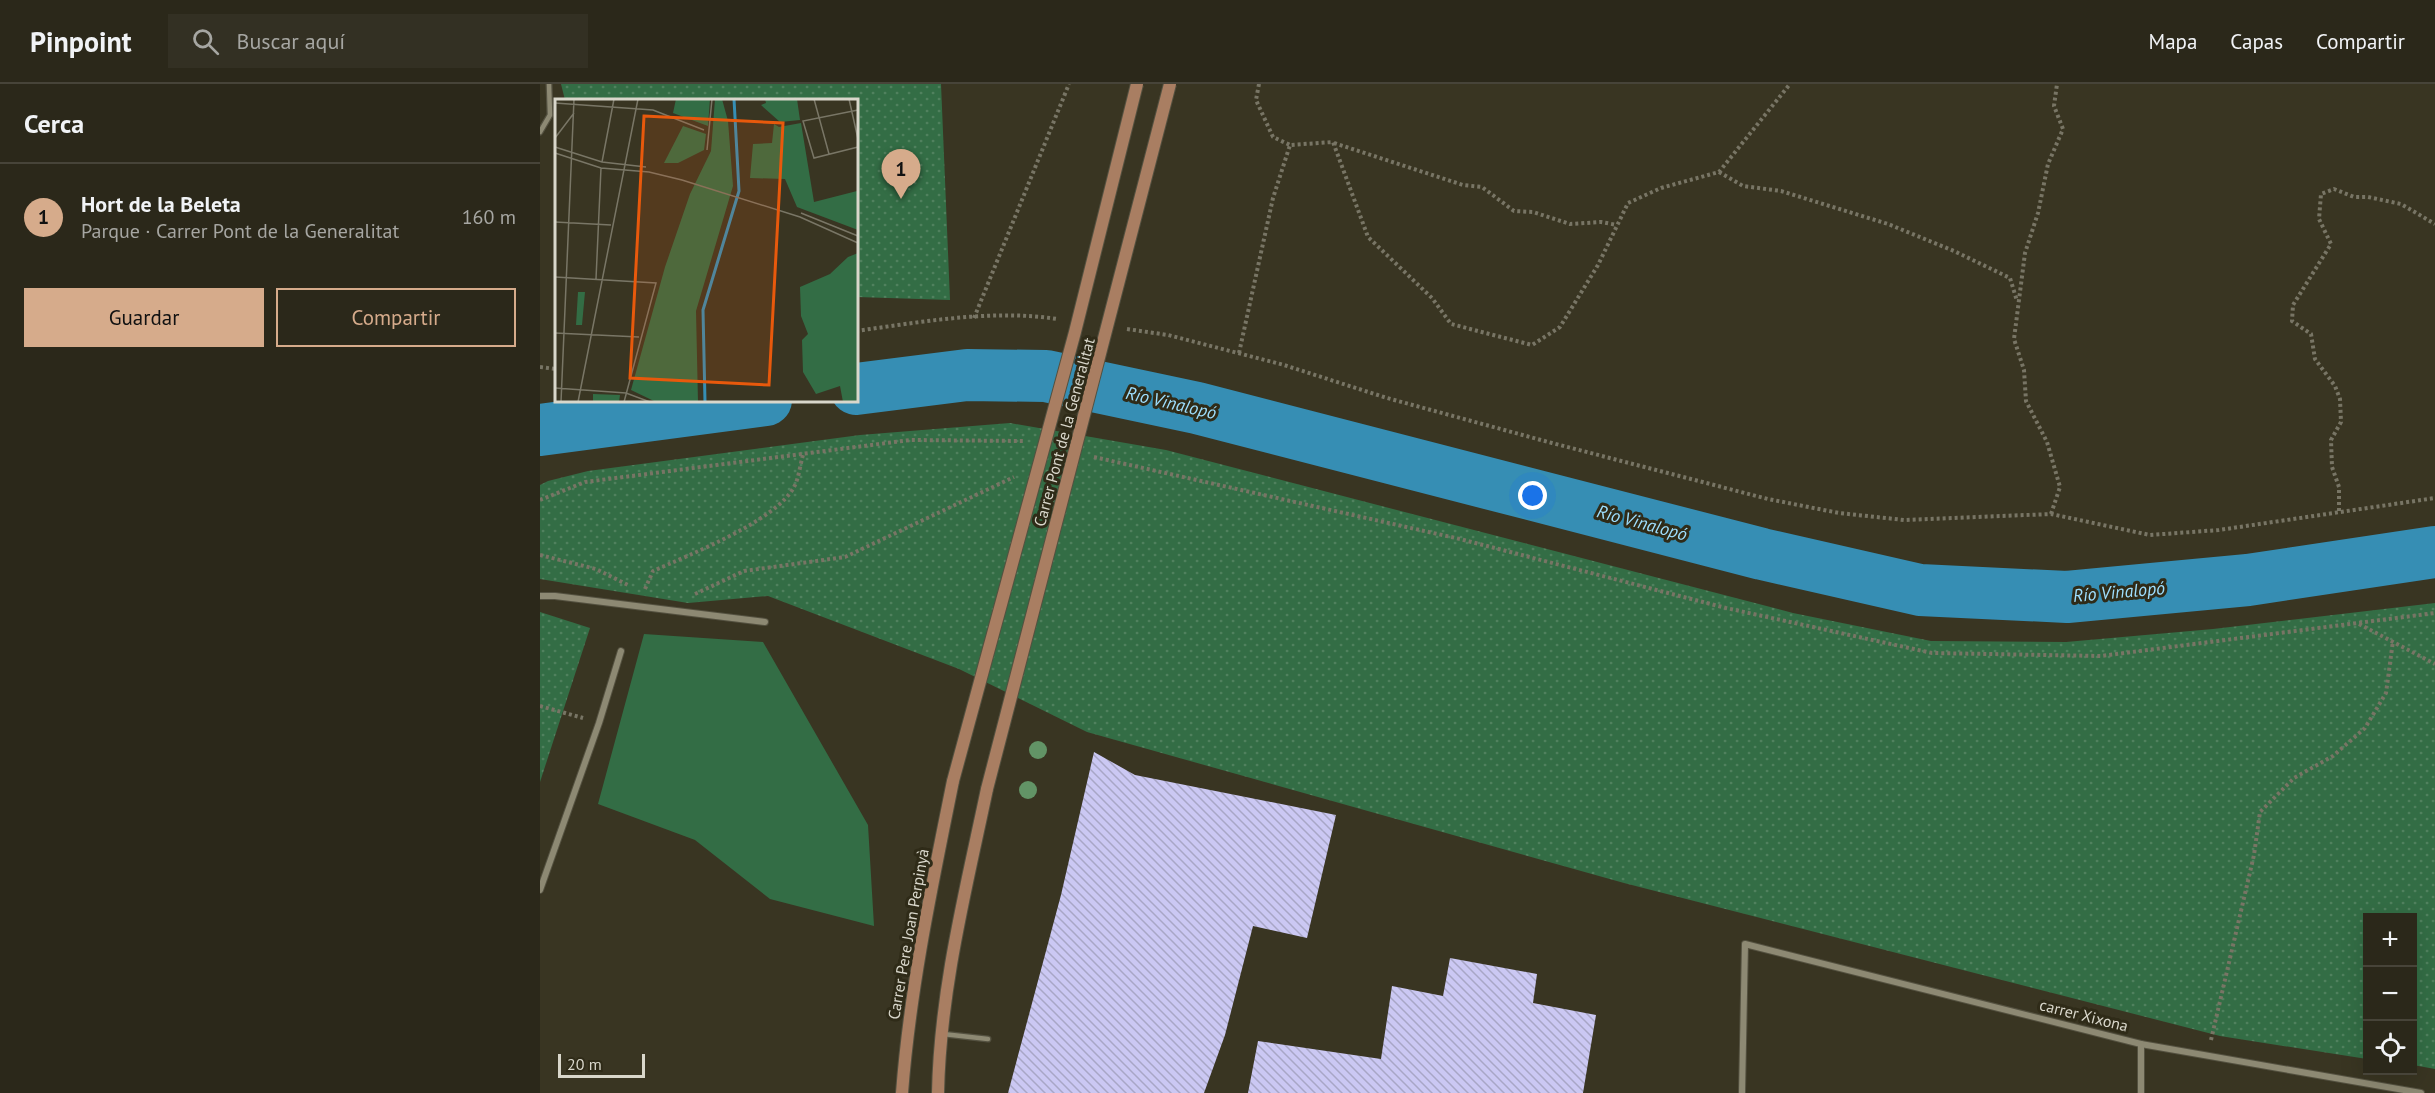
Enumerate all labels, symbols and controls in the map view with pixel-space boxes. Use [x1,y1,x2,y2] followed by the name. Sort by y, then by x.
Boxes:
[168,14,588,68] search box
[30,23,132,60] text: Pinpoint
[189,25,222,58] icon: search
[237,27,345,55] text: Buscar aquí
[2149,28,2197,55] text: Mapa
[2230,28,2283,55] text: Capas
[2316,28,2405,55] text: Compartir
[555,99,858,402] inset map
[24,107,84,140] text: Cerca
[882,150,920,199] pin: 1
[81,190,241,218] text: Hort de la Beleta
[38,204,49,230] text: 1
[462,204,516,230] text: 160 m
[81,218,399,244] text: Parque · Carrer Pont de la Generalitat
[24,288,264,347] button: Guardar
[276,288,516,347] button: Compartir
[1029,335,1099,529] street label: Carrer Pont de la Generalitat
[1124,381,1219,424] water label: Río Vinalopó
[1518,481,1547,510] your location
[1595,499,1690,546] water label: Río Vinalopó
[2072,576,2166,607] water label: Río Vinalopó
[883,847,933,1021] street label: Carrer Pere Joan Perpinyà
[2363,913,2417,1075] map controls
[2363,913,2417,967] button: +
[2363,967,2417,1021] button: −
[2038,994,2130,1036] street label: carrer Xixona
[2363,1021,2417,1075] button: locate
[558,1051,645,1078] scale bar
[567,1054,602,1074] text: 20 m

